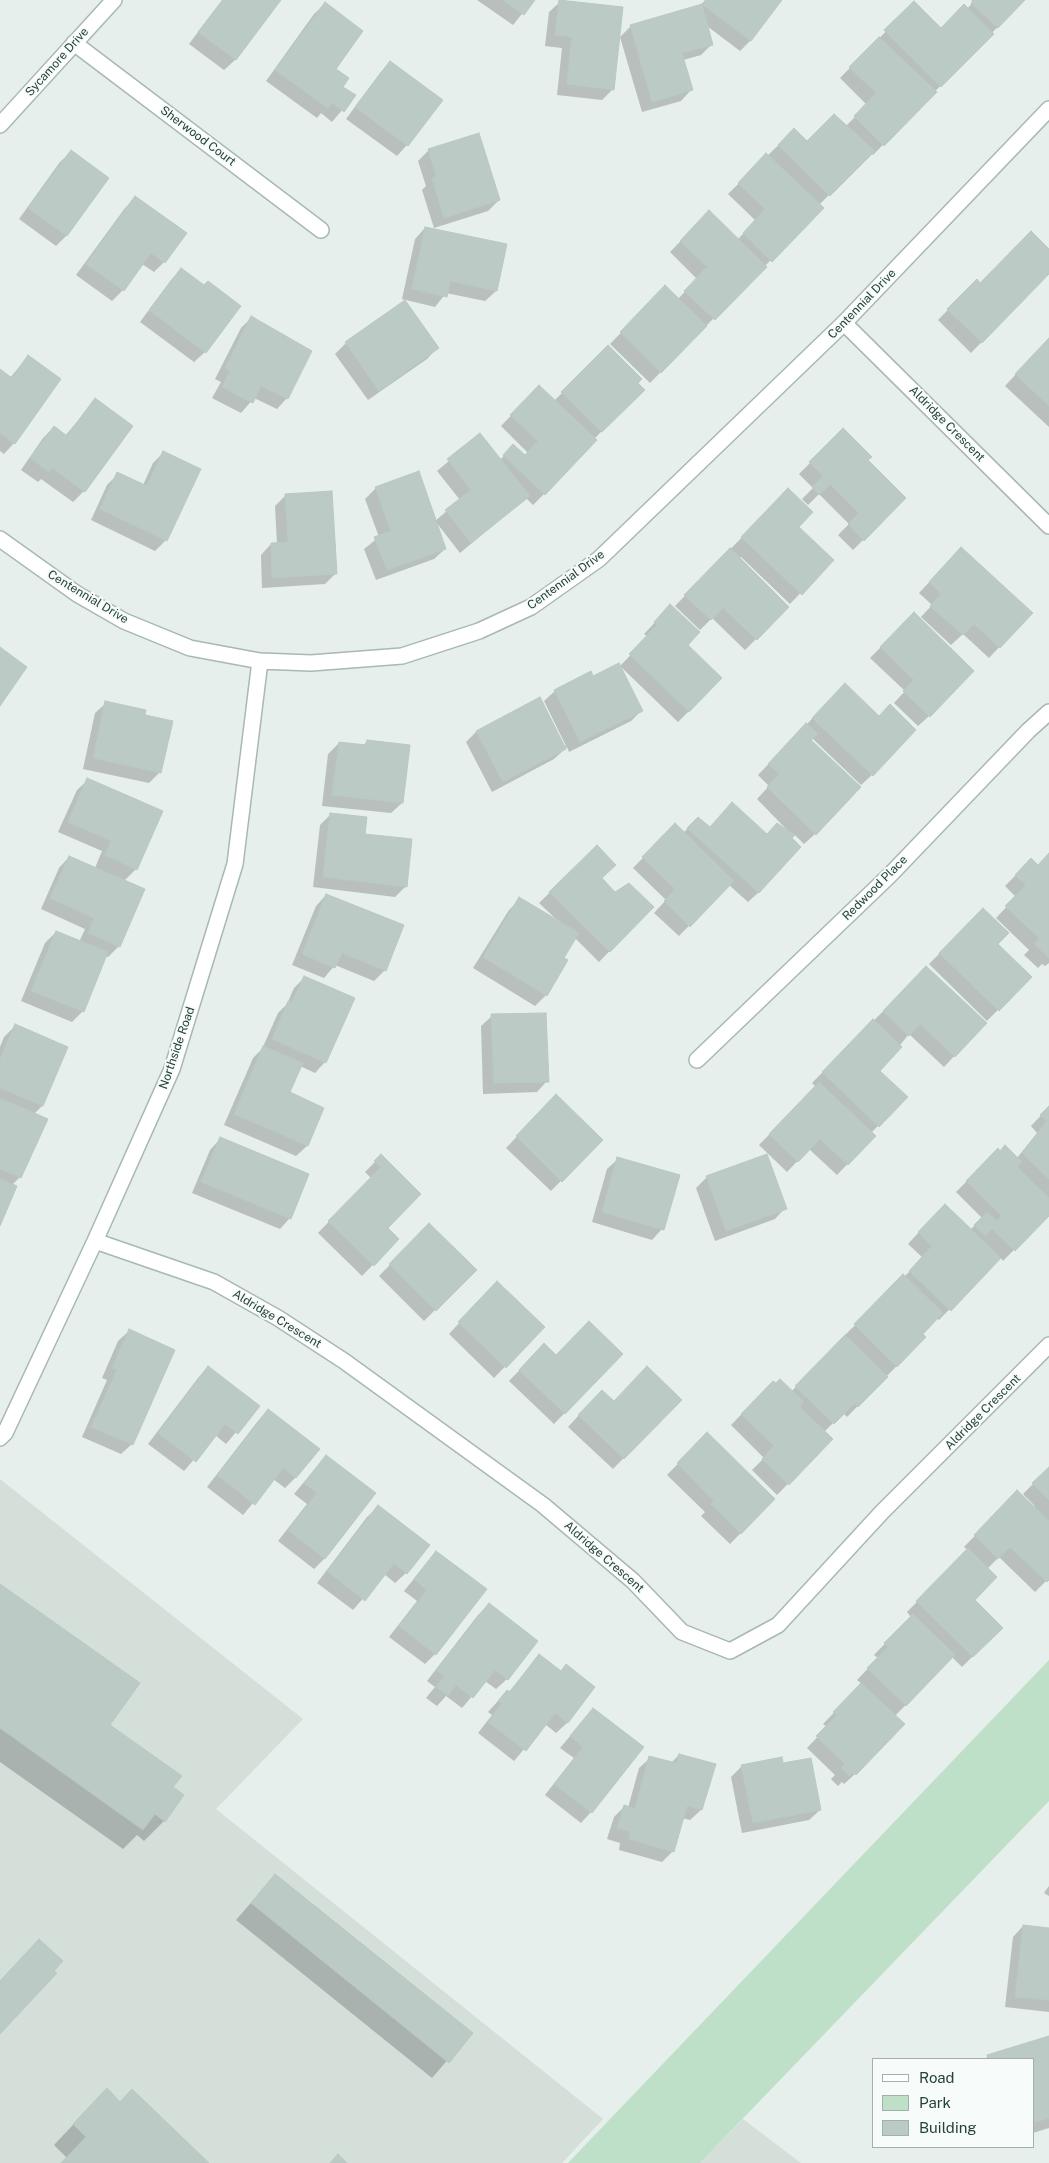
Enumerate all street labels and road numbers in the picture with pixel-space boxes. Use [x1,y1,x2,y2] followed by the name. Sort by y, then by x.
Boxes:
[22,25,92,99] street label: Sycamore Drive
[157,103,239,169] street label: Sherwood Court
[825,266,899,342] street label: Centennial Drive
[906,383,988,465] street label: Aldridge Crescent
[525,547,607,613] street label: Centennial Drive
[45,567,131,627] street label: Centennial Drive
[840,853,910,923] street label: Redwood Place
[156,1005,198,1091] street label: Northside Road
[230,1287,324,1351] street label: Aldridge Crescent
[942,1371,1024,1453] street label: Aldridge Crescent
[561,1518,647,1596] street label: Aldridge Crescent

